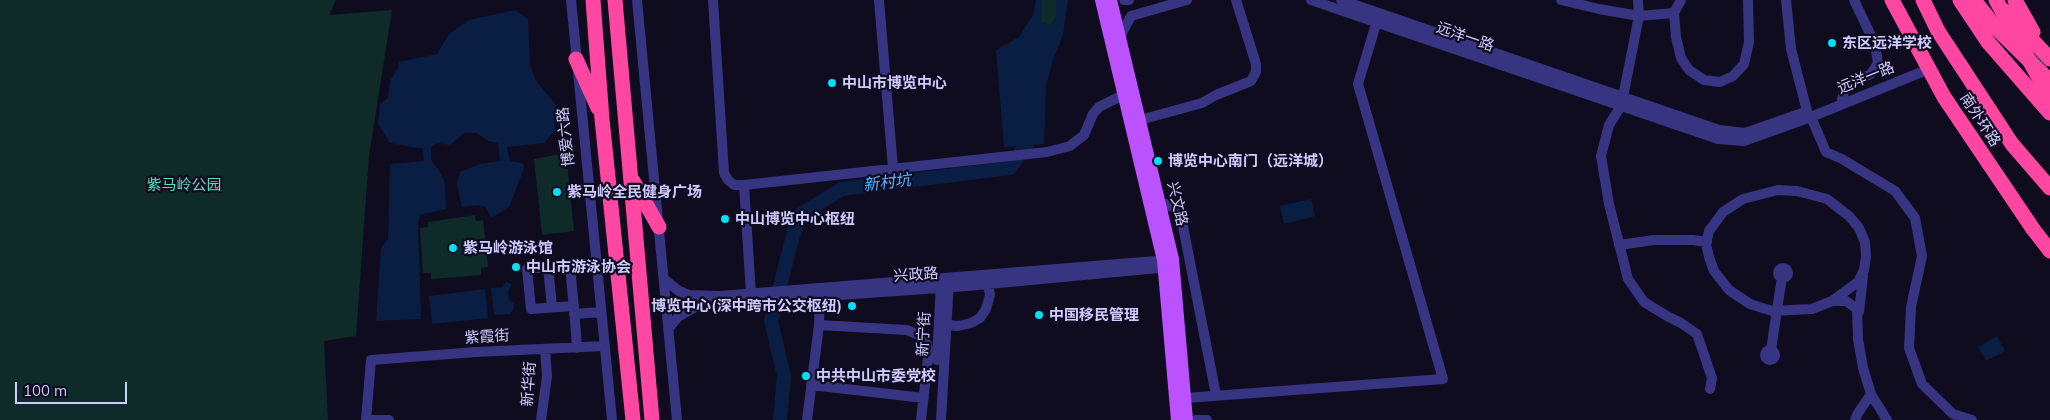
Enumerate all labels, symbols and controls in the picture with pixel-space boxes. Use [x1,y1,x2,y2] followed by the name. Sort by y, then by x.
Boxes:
[1434,19,1496,55] street label: 远洋一路
[1842,34,1932,52] place label: 东区远洋学校
[1826,37,1838,49] marker: 东区远洋学校
[1835,58,1897,98] street label: 远洋一路
[842,74,947,92] place label: 中山市博览中心
[826,77,838,89] marker: 中山市博览中心
[1956,90,2004,150] street label: 南外环路
[554,106,578,168] street label: 博爱六路
[1168,152,1333,170] place label: 博览中心南门（远洋城）
[1152,155,1164,167] marker: 博览中心南门（远洋城）
[862,171,912,195] water label: 新村坑
[147,176,221,194] park label: 紫马岭公园
[1163,180,1191,228] street label: 兴文路
[567,183,702,201] place label: 紫马岭全民健身广场
[551,186,563,198] marker: 紫马岭全民健身广场
[735,210,855,228] place label: 中山博览中心枢纽
[719,213,731,225] marker: 中山博览中心枢纽
[463,239,553,257] place label: 紫马岭游泳馆
[447,242,459,254] marker: 紫马岭游泳馆
[526,258,631,276] place label: 中山市游泳协会
[510,261,522,273] marker: 中山市游泳协会
[893,264,939,286] street label: 兴政路
[651,297,842,315] place label: 博览中心(深中跨市公交枢纽)
[846,300,858,312] marker: 博览中心(深中跨市公交枢纽)
[1049,306,1139,324] place label: 中国移民管理
[1033,309,1045,321] marker: 中国移民管理
[914,311,934,357] street label: 新宁街
[464,327,510,347] street label: 紫霞街
[518,361,540,407] street label: 新华街
[816,367,936,385] place label: 中共中山市委党校
[800,370,812,382] marker: 中共中山市委党校
[18,372,130,404] scale bar
[23,381,67,400] text: 100 m

